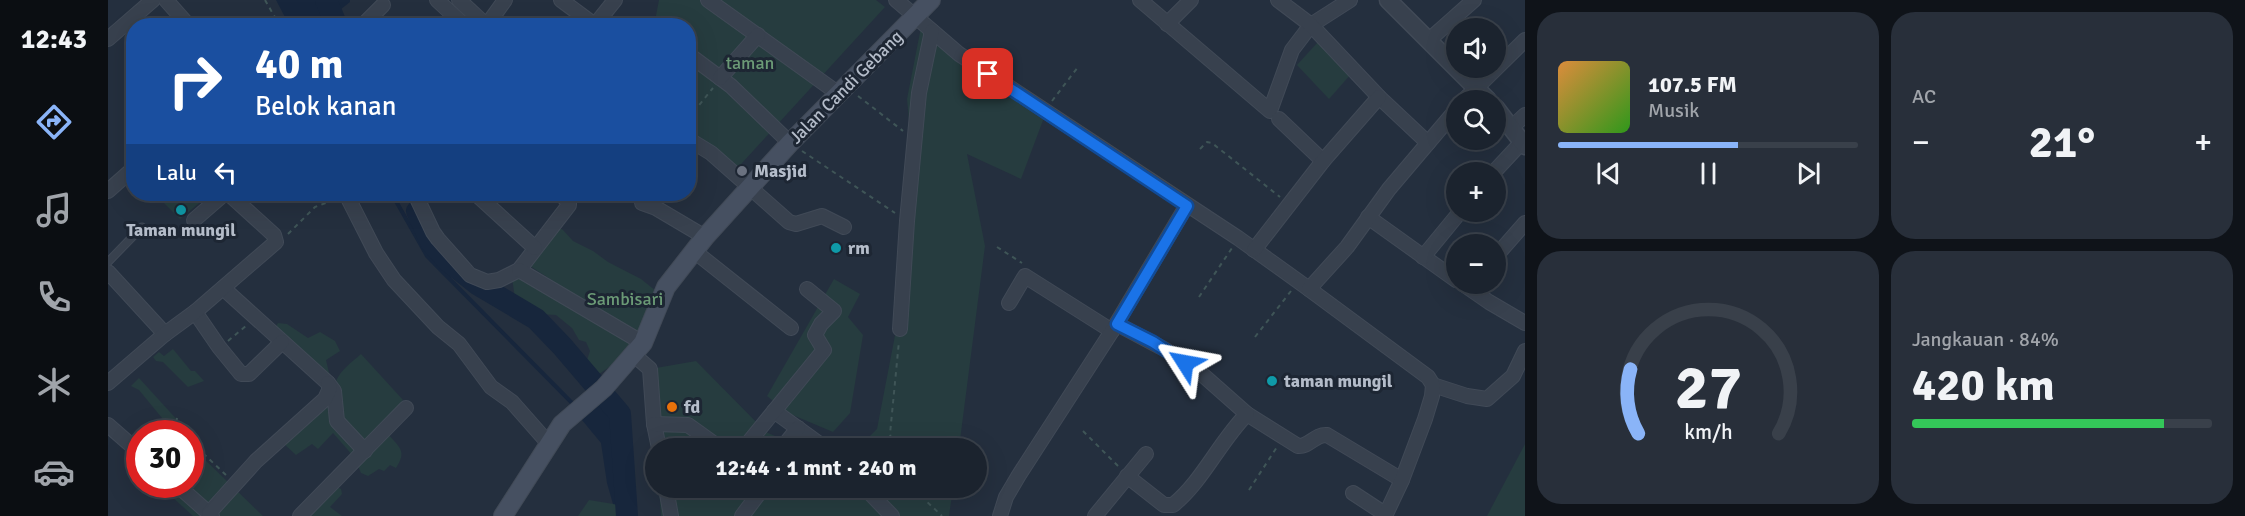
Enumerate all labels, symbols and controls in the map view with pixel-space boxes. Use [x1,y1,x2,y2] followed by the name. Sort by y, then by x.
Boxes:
[1446,18,1506,294] map controls
[1446,18,1506,78] button: sound
[21,23,87,56] text: 12:43
[785,26,907,148] street label: Jalan Candi Gebang
[255,39,344,90] text: 40 m
[156,42,234,120] icon: right
[962,48,1013,99] pin
[726,52,774,74] park label: taman
[971,57,1004,90] icon: arrive
[1648,71,1737,98] text: 107.5 FM
[1912,84,1936,109] text: AC
[255,90,396,123] text: Belok kanan
[1446,90,1506,150] button: search
[1648,98,1699,123] text: Musik
[33,101,75,143] icon: directions
[2029,115,2095,170] text: 21°
[1912,122,1930,163] text: −
[2194,122,2212,163] text: +
[209,156,242,189] icon: left
[1592,157,1625,190] icon: previous
[1692,157,1725,190] icon: pause
[1792,157,1825,190] icon: next
[156,159,197,186] text: Lalu
[754,160,807,182] place label: Masjid
[1446,162,1506,222] button: +
[735,164,749,178] marker: Masjid
[33,189,75,231] icon: music
[174,203,188,217] marker: Taman mungil
[126,219,236,241] place label: Taman mungil
[1446,234,1506,294] button: −
[848,237,870,259] place label: rm
[829,241,843,255] marker: rm
[33,276,75,318] icon: phone
[587,288,663,310] park label: Sambisari
[1912,327,2059,352] text: Jangkauan · 84%
[1153,331,1217,395] position arrow
[1674,349,1742,426] text: 27
[1912,358,2055,413] text: 420 km
[33,364,75,406] icon: climate
[1283,370,1393,392] place label: taman mungil
[1265,374,1279,388] marker: taman mungil
[683,396,700,418] place label: fd
[665,400,679,414] marker: fd
[126,420,204,498] speed limit sign: 30
[1684,420,1732,446] text: km/h
[33,451,75,493] icon: car
[716,454,916,481] text: 12:44 · 1 mnt · 240 m

